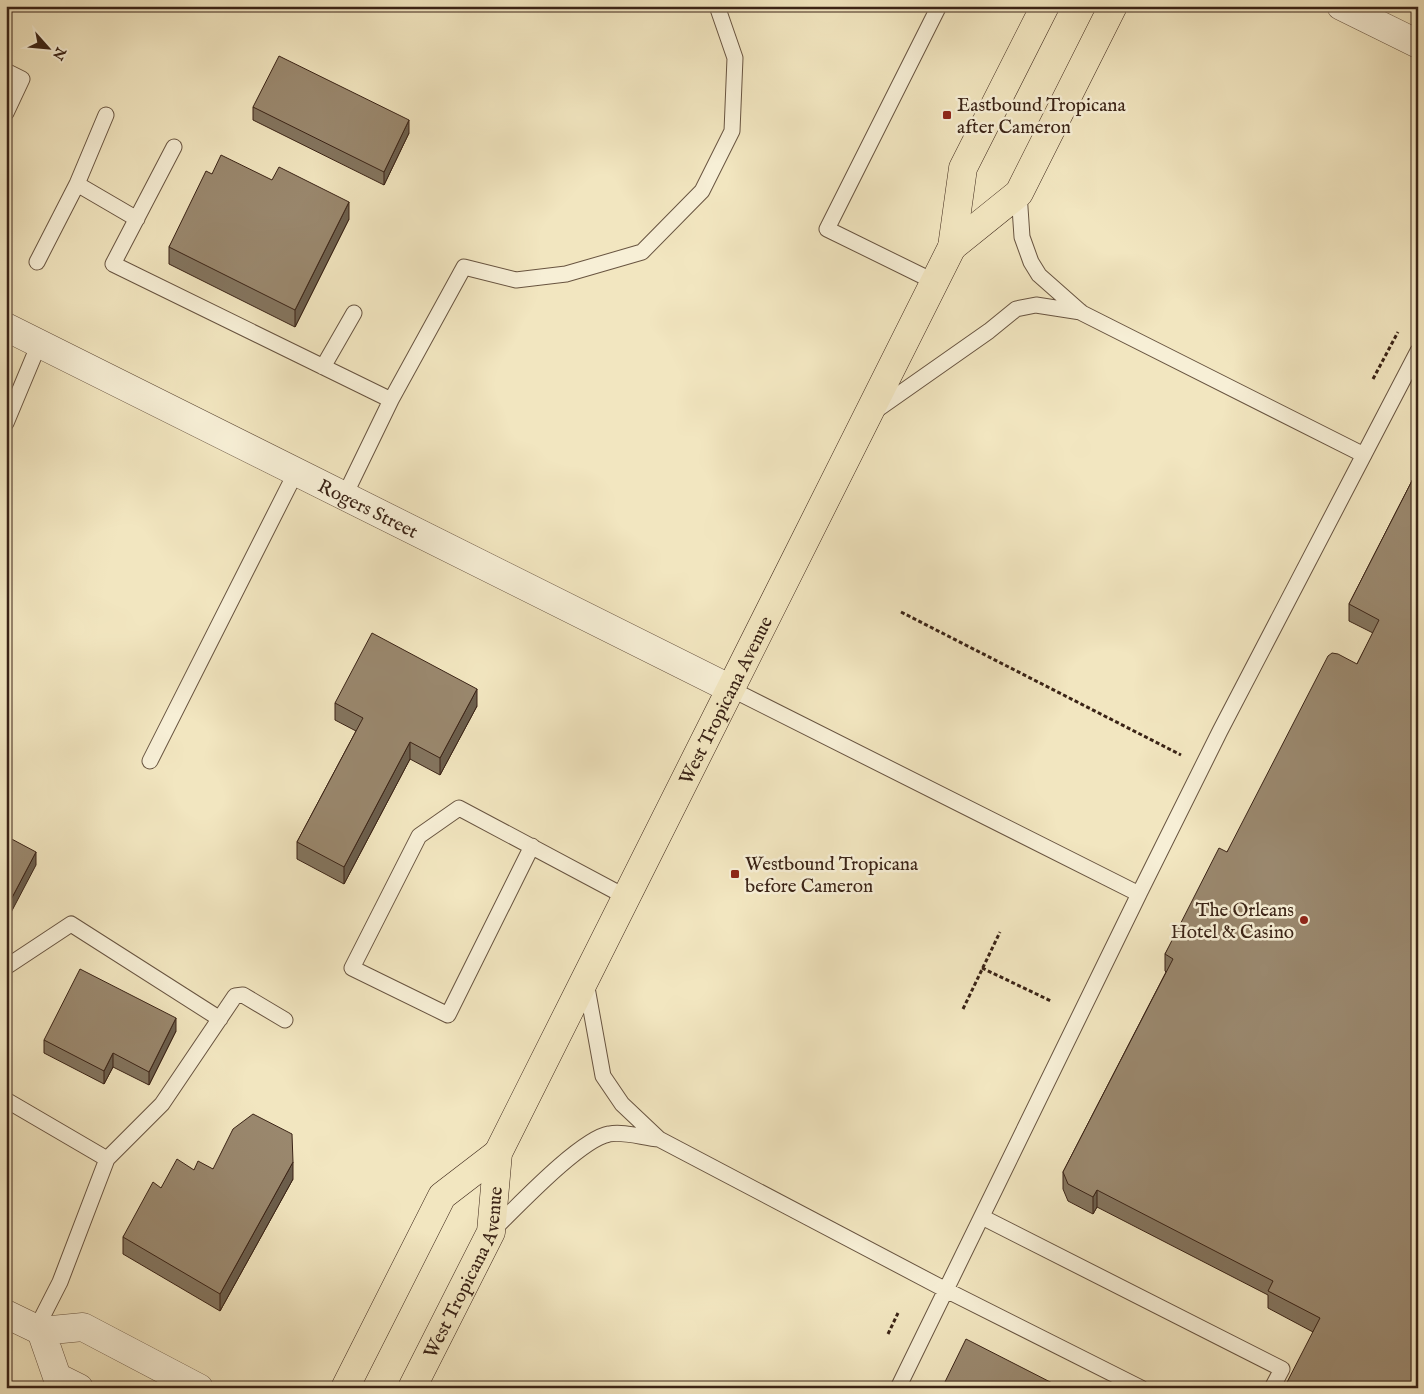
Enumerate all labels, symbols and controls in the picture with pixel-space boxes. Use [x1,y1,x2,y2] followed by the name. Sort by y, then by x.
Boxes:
[22,22,72,72] north arrow
[48,43,70,63] text: N
[957,94,1126,140] place label: Eastbound Tropicana after Cameron
[941,109,953,121] marker: Eastbound Tropicana after Cameron
[313,475,422,545] street label: Rogers Street
[675,612,779,789] street label: West Tropicana Avenue
[745,853,919,899] place label: Westbound Tropicana before Cameron
[729,868,741,880] marker: Westbound Tropicana before Cameron
[1171,899,1294,945] place label: The Orleans Hotel & Casino
[1298,914,1310,926] marker: The Orleans Hotel & Casino
[419,1185,509,1363] street label: West Tropicana Avenue

